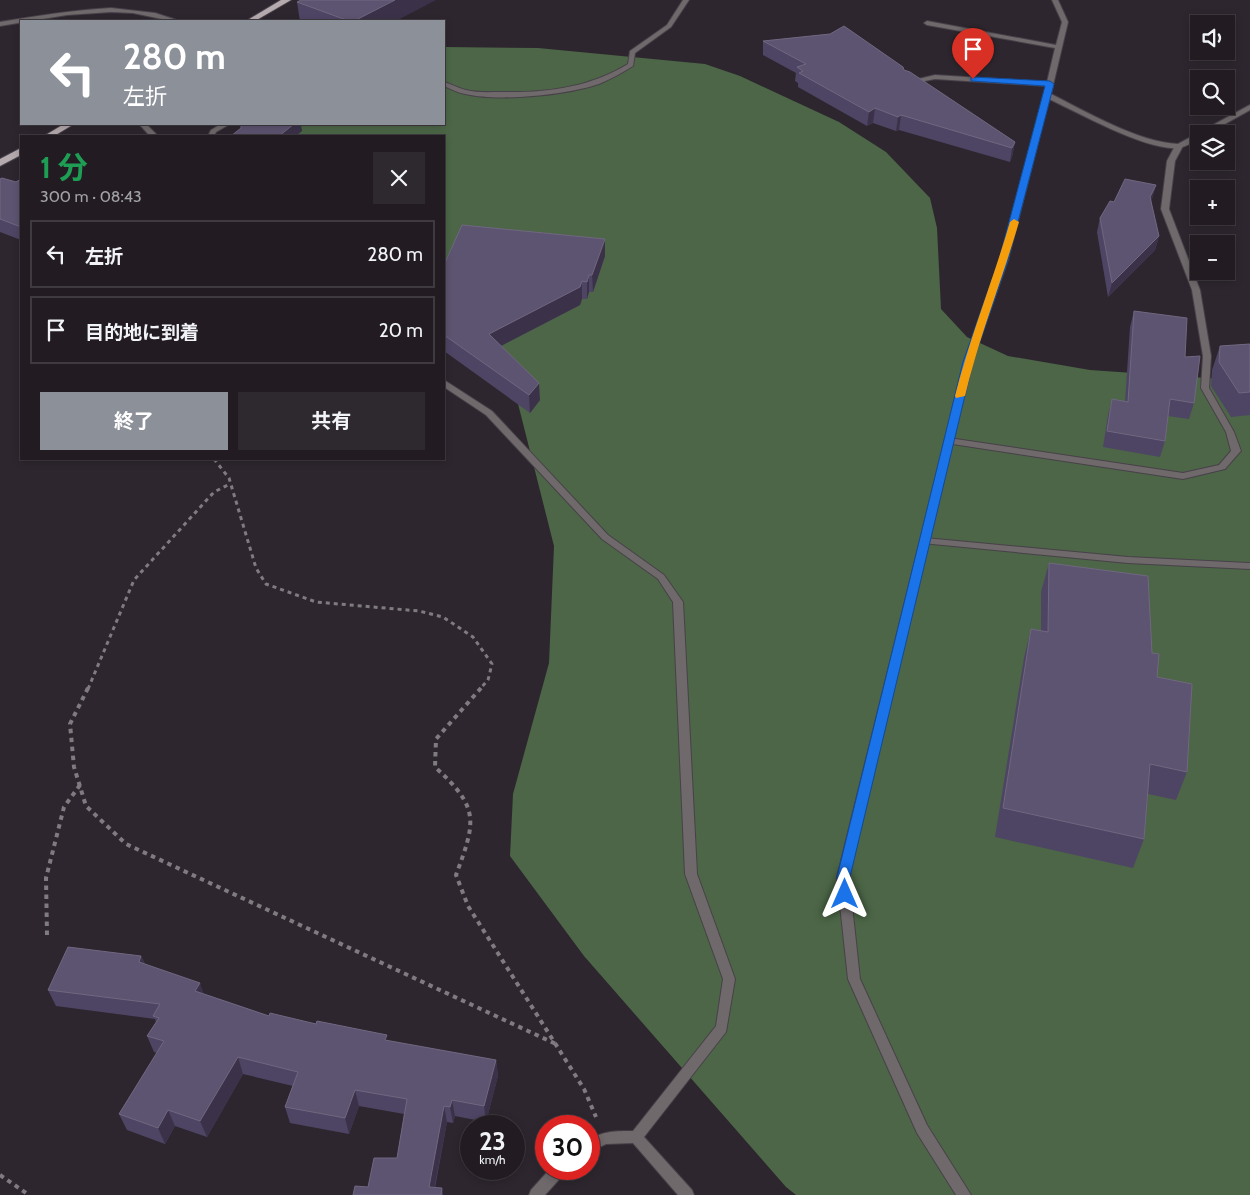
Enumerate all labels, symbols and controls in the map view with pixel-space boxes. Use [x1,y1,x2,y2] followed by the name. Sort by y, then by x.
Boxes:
[1190,15,1235,280] map controls
[1190,15,1235,60] button: sound
[952,28,994,79] pin
[123,35,226,78] text: 280 m
[959,35,987,63] icon: arrive
[40,40,105,105] icon: left
[1190,70,1235,115] button: search
[123,83,167,110] text: 左折
[1190,125,1235,170] button: layers
[40,149,88,186] text: 1 分
[373,152,425,204] button: close
[1190,180,1235,225] button: +
[40,187,142,206] text: 300 m · 08:43
[1190,235,1235,280] button: −
[42,240,70,268] icon: left
[367,243,423,266] text: 280 m
[85,245,123,268] text: 左折
[42,316,70,344] icon: arrive
[379,319,423,342] text: 20 m
[85,321,199,344] text: 目的地に到着
[40,392,228,450] button: 終了
[238,392,425,450] button: 共有
[818,867,870,919] position arrow
[535,1115,600,1180] speed limit sign: 30
[479,1126,506,1156] text: 23
[479,1152,506,1167] text: km/h

